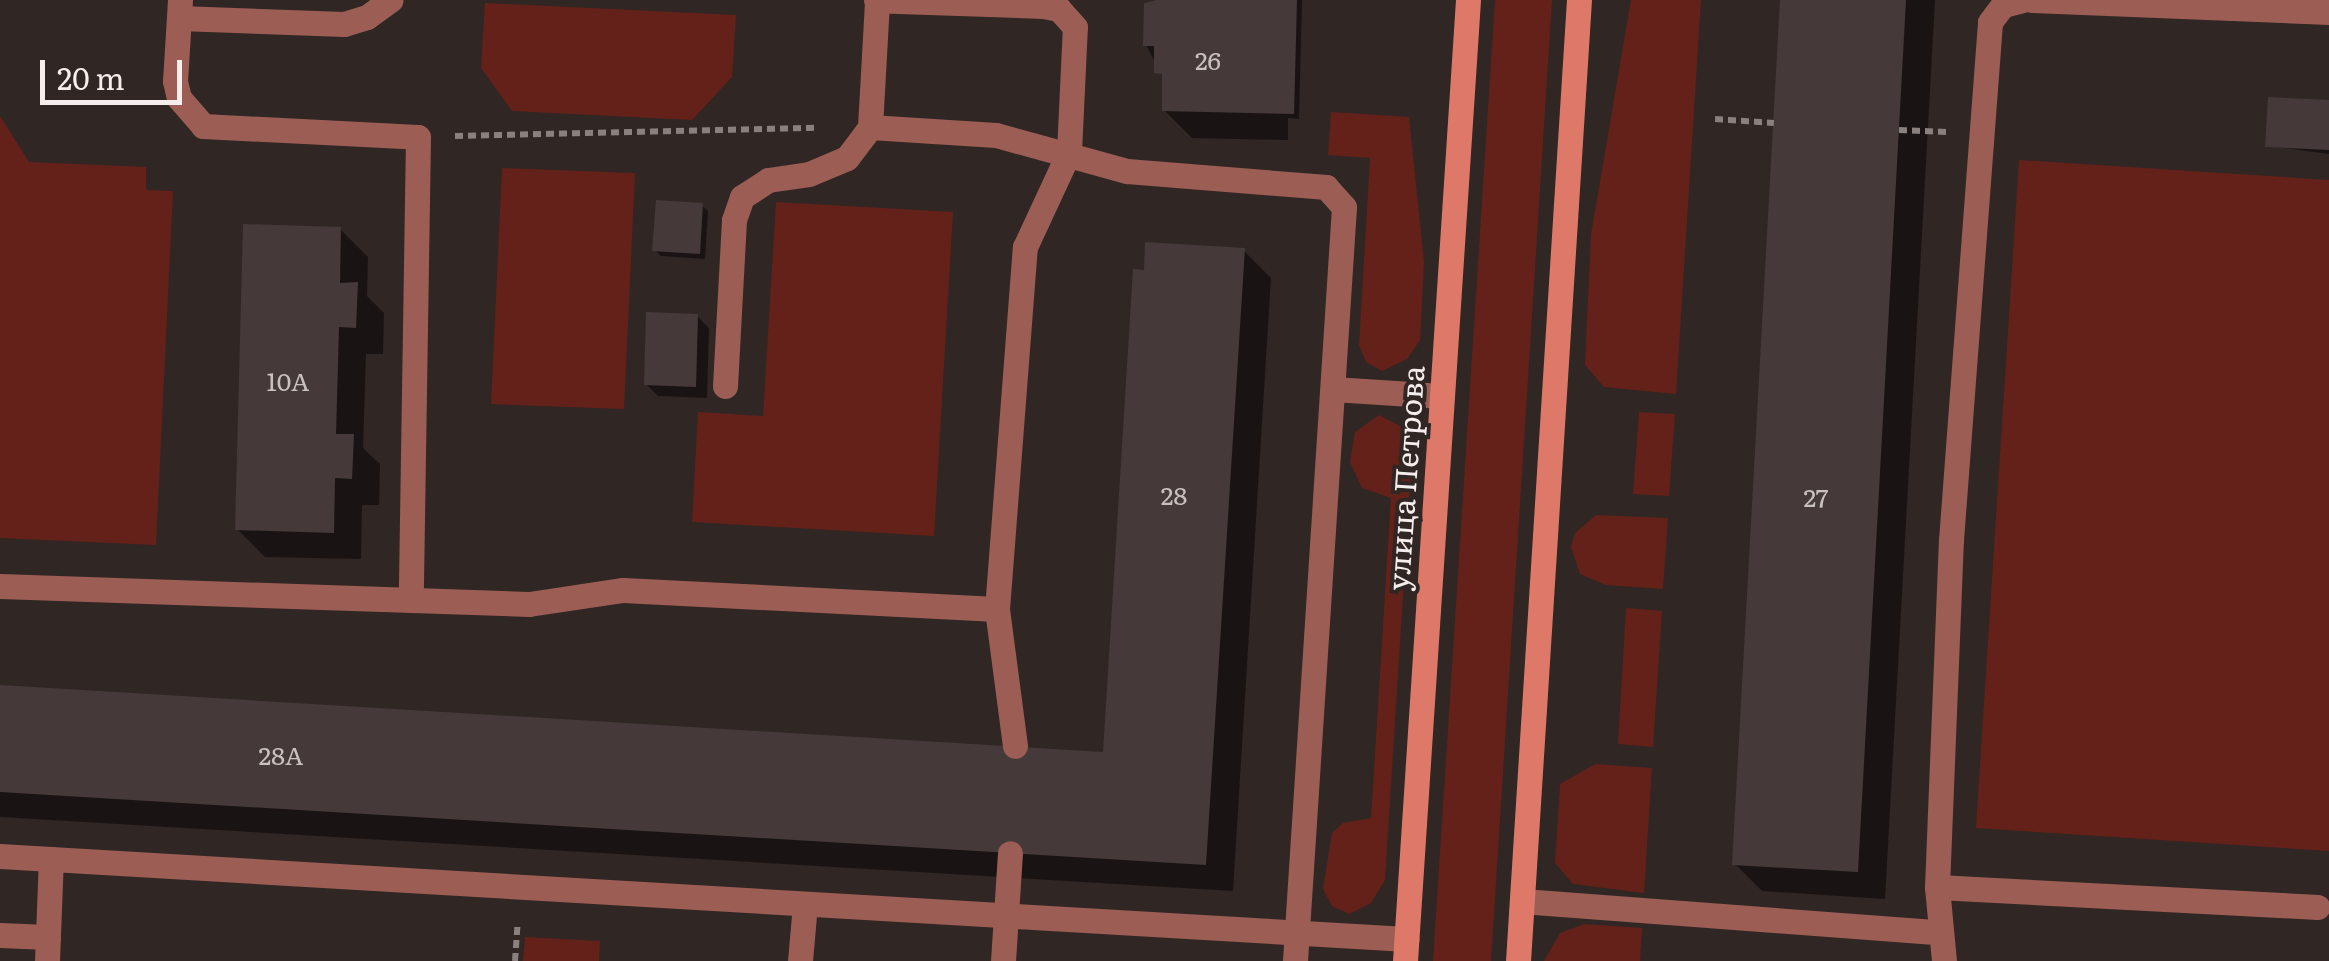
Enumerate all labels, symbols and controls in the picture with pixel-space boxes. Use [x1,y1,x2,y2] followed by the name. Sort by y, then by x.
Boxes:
[45,40,188,102] scale bar
[1195,45,1221,75] house number: 26
[57,55,125,99] text: 20 m
[1378,364,1430,592] street label: улица Петрова
[267,366,309,396] house number: 10А
[1161,480,1187,510] house number: 28
[1803,482,1829,512] house number: 27
[259,740,303,770] house number: 28А

